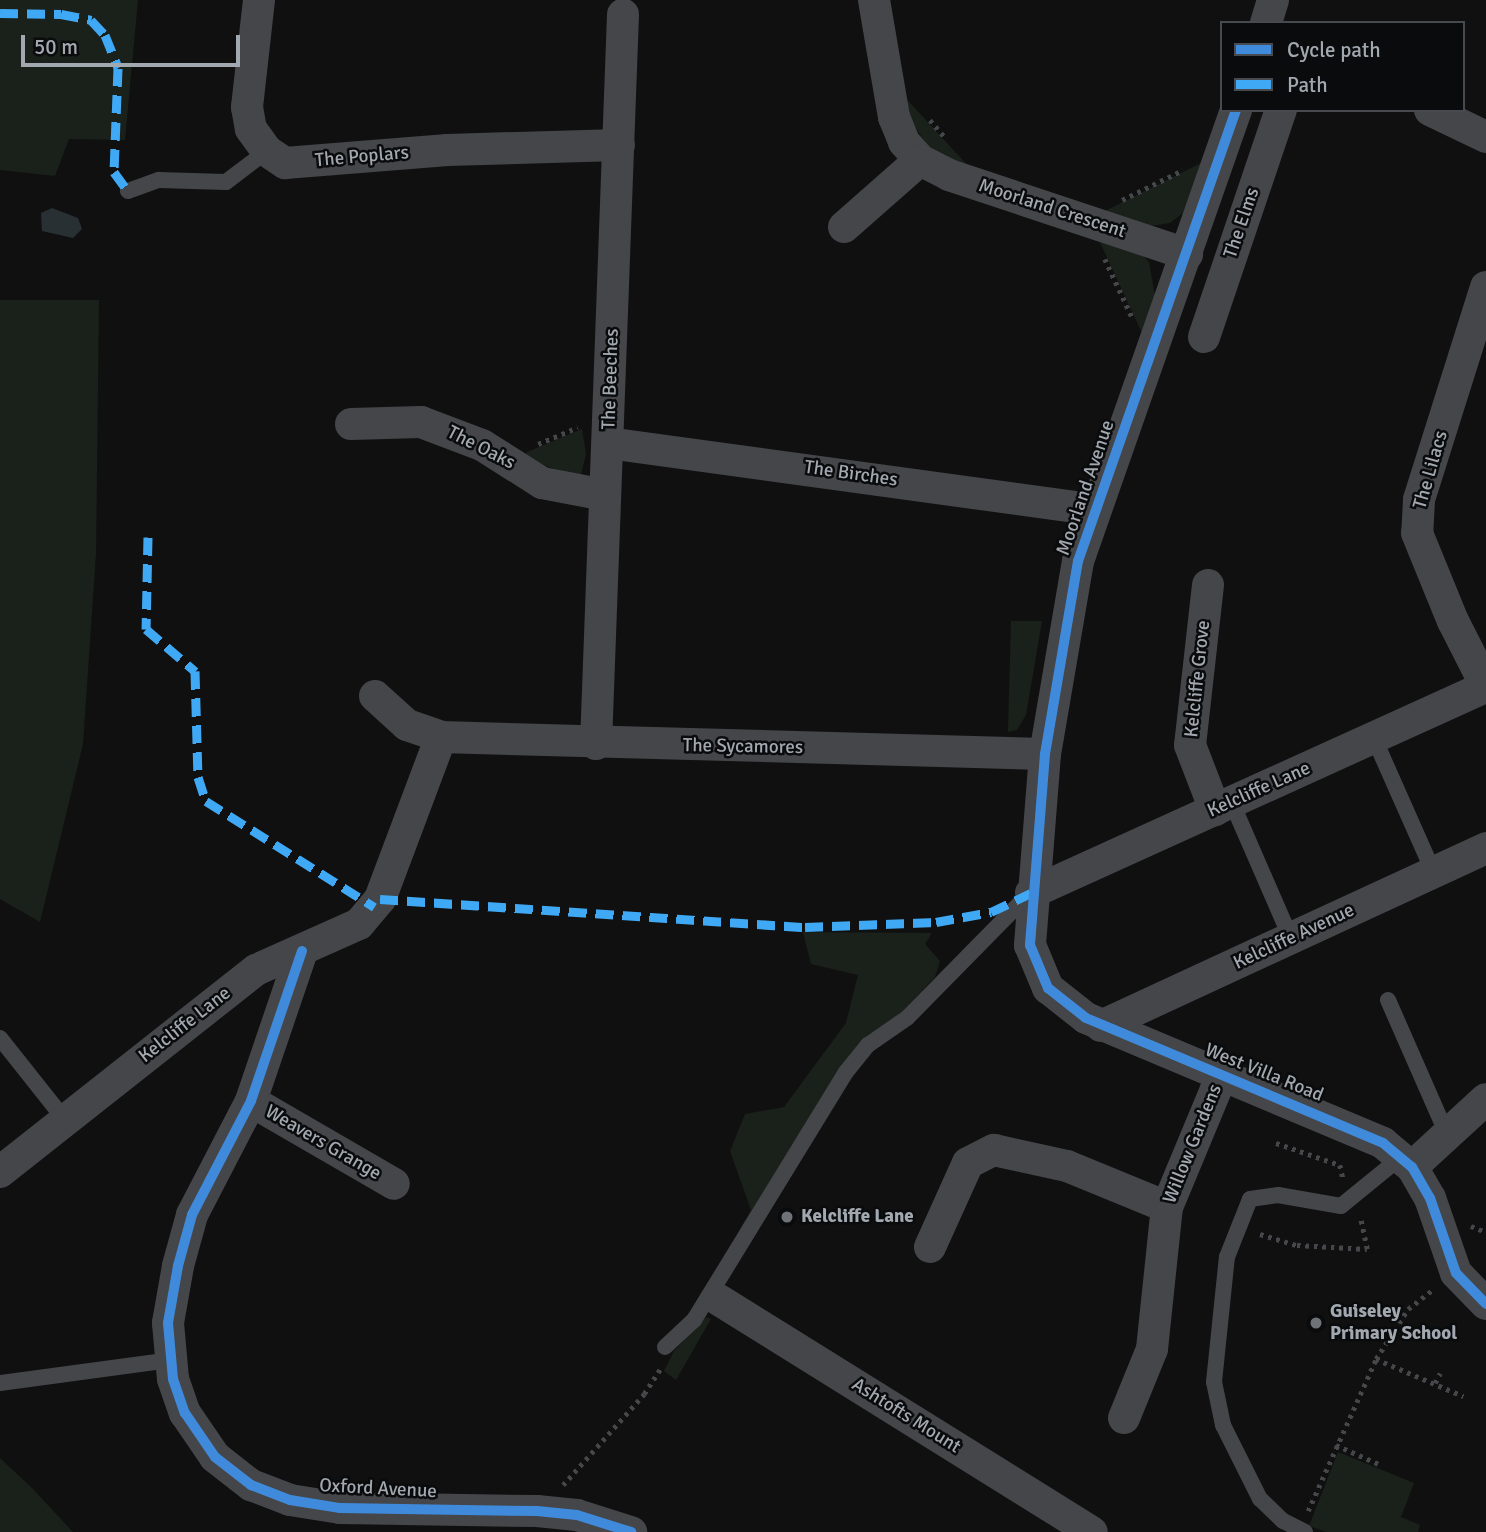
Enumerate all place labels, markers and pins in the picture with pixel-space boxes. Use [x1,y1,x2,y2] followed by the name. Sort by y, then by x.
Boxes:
[801,1206,914,1228] place label: Kelcliffe Lane
[779,1209,795,1225] marker: Kelcliffe Lane
[1330,1301,1457,1345] place label: Guiseley Primary School
[1308,1315,1324,1331] marker: Guiseley Primary School

